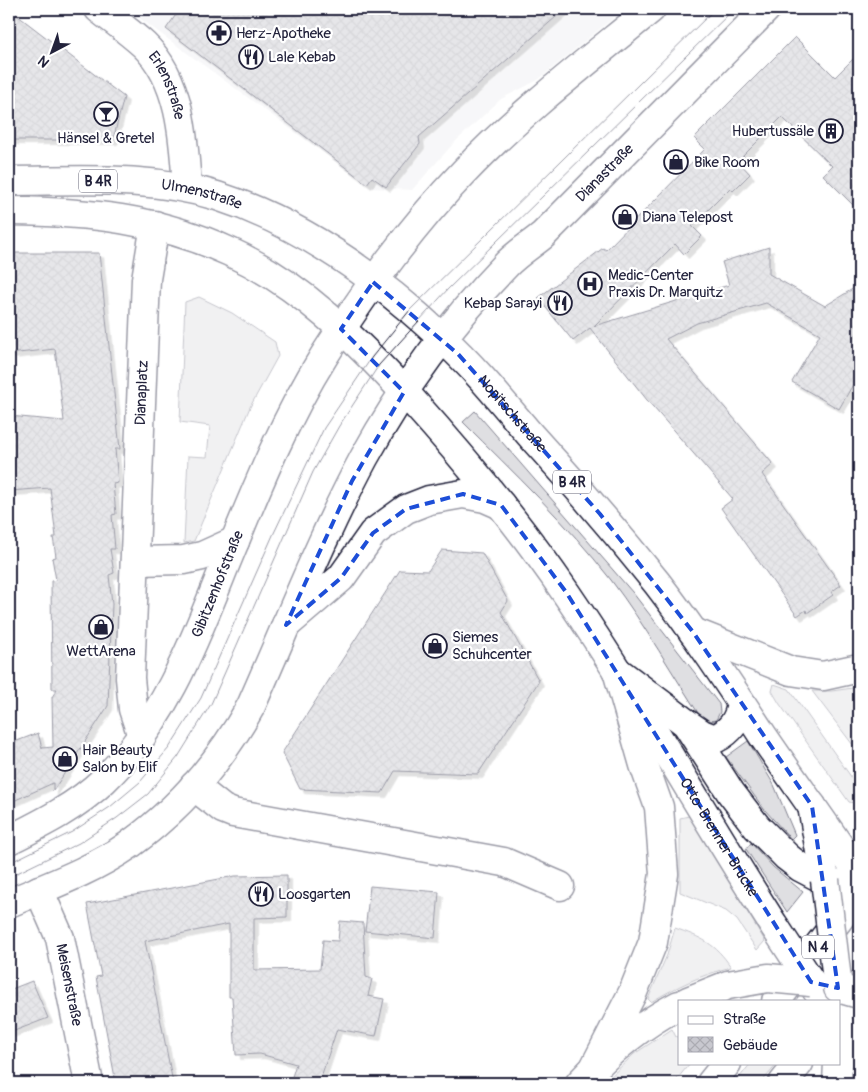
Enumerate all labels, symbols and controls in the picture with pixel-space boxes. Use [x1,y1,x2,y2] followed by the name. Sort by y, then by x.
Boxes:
[206,20,232,46] pharmacy icon: Herz-Apotheke
[236,24,331,43] place label: Herz-Apotheke
[28,28,78,78] north arrow
[238,44,264,70] restaurant icon: Lale Kebab
[144,47,189,122] street label: Erlenstraße
[268,48,336,67] place label: Lale Kebab
[35,52,53,71] text: N
[93,101,119,127] bar icon: Hänsel & Gretel
[818,118,844,144] building icon: Hubertussäle
[732,122,815,141] place label: Hubertussäle
[57,129,155,148] place label: Hänsel & Gretel
[572,139,638,206] street label: Dianastraße
[663,149,689,175] shop icon: Bike Room
[694,153,760,172] place label: Bike Room
[79,170,117,192] road number: B 4R
[160,175,245,214] street label: Ulmenstraße
[612,204,638,230] shop icon: Diana Telepost
[642,208,734,227] place label: Diana Telepost
[608,266,723,302] place label: Medic-Center Praxis Dr. Marquitz
[577,271,603,297] hospital icon: Medic-Center Praxis Dr. Marquitz
[547,290,573,316] restaurant icon: Kebap Sarayi
[464,294,542,313] place label: Kebap Sarayi
[131,360,153,426] street label: Dianaplatz
[473,371,551,457] street label: Nopitschstraße
[553,471,591,494] road number: B 4R
[187,527,248,641] street label: Gibitzenhofstraße
[88,614,114,640] shop icon: WettArena
[452,628,532,664] place label: Siemes Schuhcenter
[422,633,448,659] shop icon: Siemes Schuhcenter
[66,642,136,661] place label: WettArena
[82,741,158,777] place label: Hair Beauty Salon by Elif
[52,746,78,772] shop icon: Hair Beauty Salon by Elif
[675,774,763,901] street label: Otto-Brenner-Brücke
[248,881,274,907] restaurant icon: Loosgarten
[278,885,351,904] place label: Loosgarten
[802,936,834,959] road number: N 4
[51,942,86,1028] street label: Meisenstraße
[678,1000,840,1064] legend
[723,1010,766,1029] text: Straße
[723,1036,778,1055] text: Gebäude

